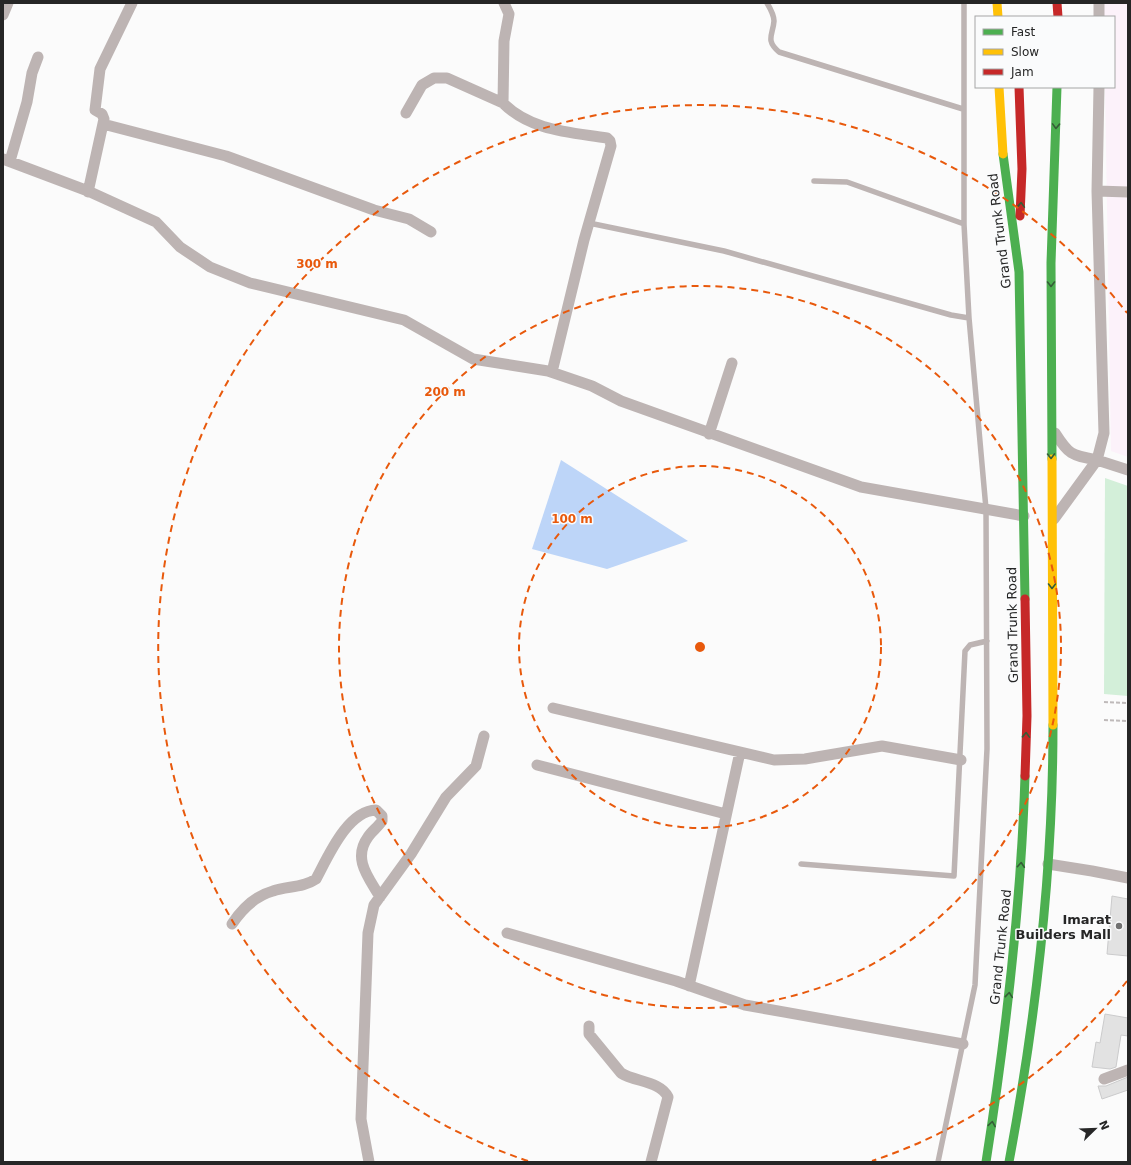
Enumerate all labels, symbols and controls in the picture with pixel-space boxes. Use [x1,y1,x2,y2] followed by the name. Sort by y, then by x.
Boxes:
[975,16,1115,88] legend
[1011,25,1035,39] text: Fast
[1011,45,1039,59] text: Slow
[1010,65,1034,79] text: Jam
[1052,123,1060,129] one-way arrow
[985,172,1014,289] street label: Grand Trunk Road
[1016,202,1025,208] one-way arrow
[296,257,338,271] text: 300 m
[1047,281,1055,287] one-way arrow
[424,385,466,399] text: 200 m
[1047,453,1055,459] one-way arrow
[551,512,593,526] text: 100 m
[1004,567,1021,683] street label: Grand Trunk Road
[1048,583,1056,589] one-way arrow
[693,640,707,654] centre of rings
[1022,732,1030,738] one-way arrow
[1016,862,1025,868] one-way arrow
[987,889,1014,1006] street label: Grand Trunk Road
[1016,912,1111,942] place label: Imarat Builders Mall
[1114,921,1124,931] marker: Imarat Builders Mall
[1004,992,1013,998] one-way arrow
[1075,1109,1115,1149] north arrow
[1096,1119,1112,1132] text: N
[987,1120,996,1127] one-way arrow

